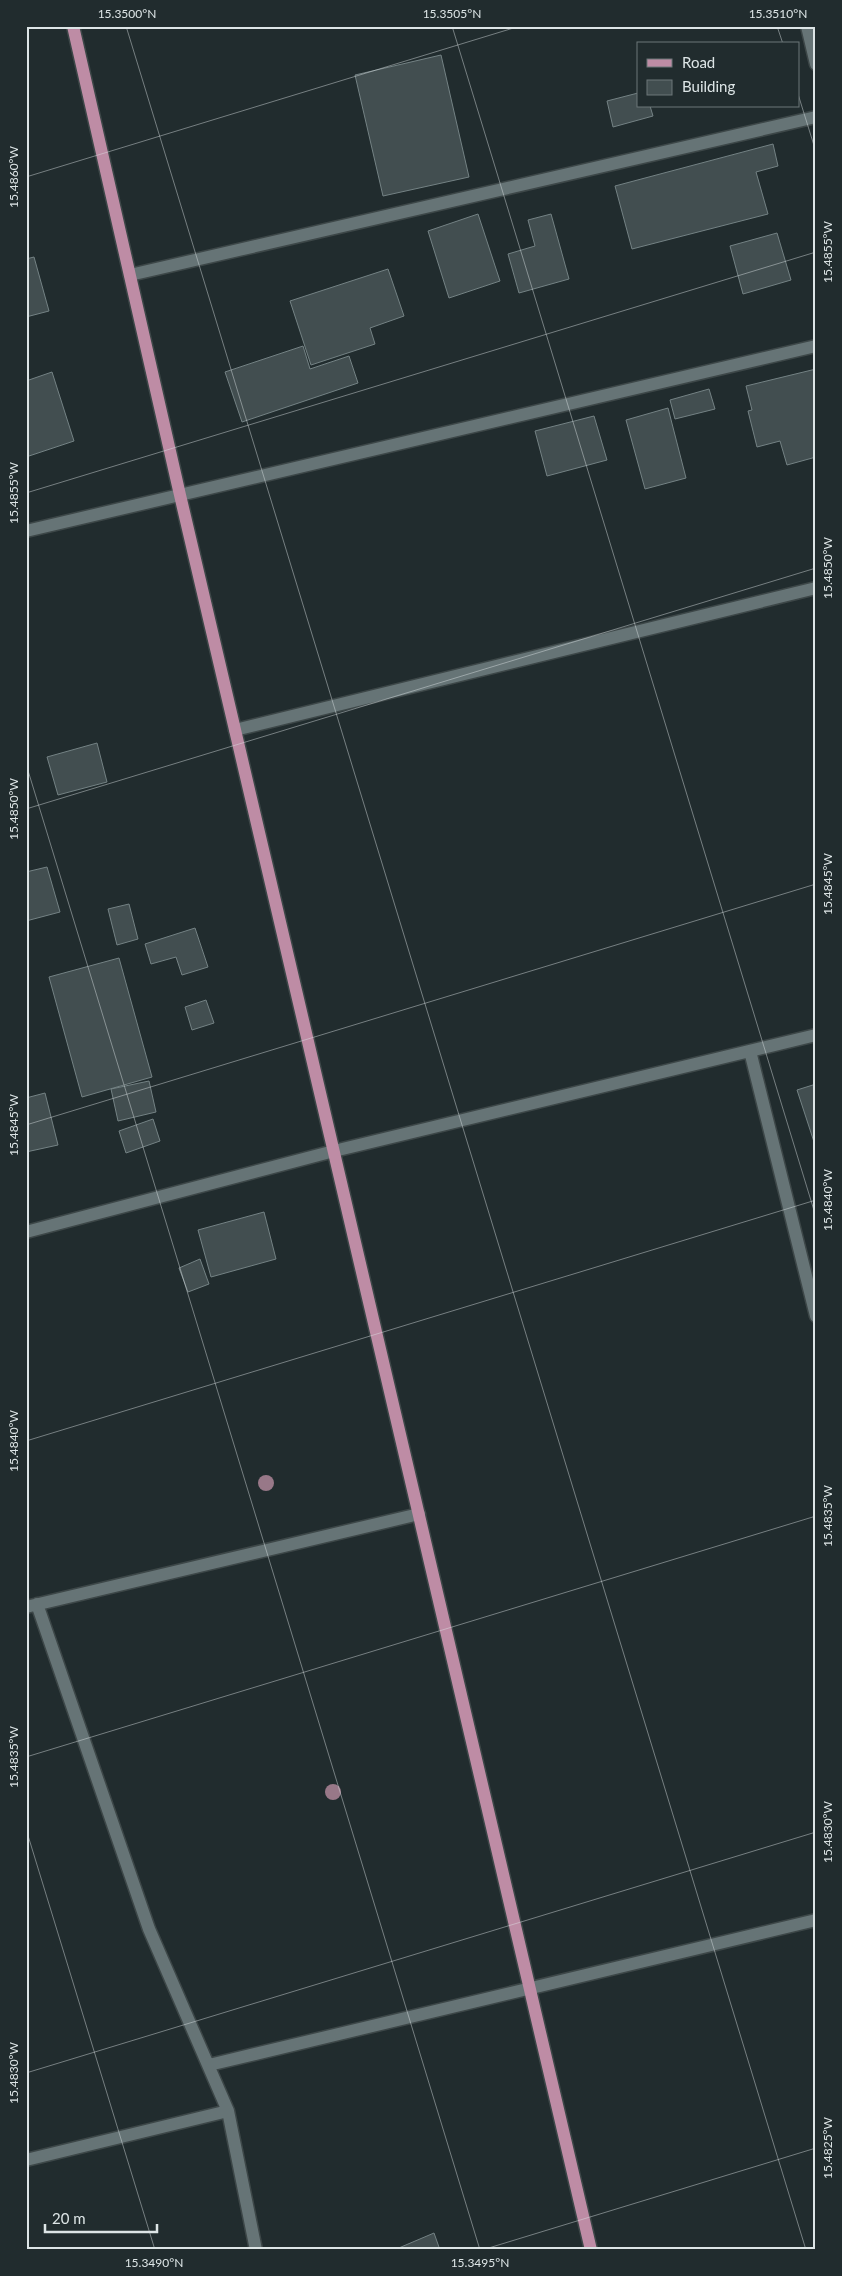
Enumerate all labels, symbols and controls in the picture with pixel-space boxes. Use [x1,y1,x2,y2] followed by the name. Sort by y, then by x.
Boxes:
[98,6,156,21] text: 15.3500°N
[423,6,481,21] text: 15.3505°N
[749,6,807,21] text: 15.3510°N
[637,42,800,108] legend
[682,53,715,71] text: Road
[682,77,735,95] text: Building
[6,145,21,208] text: 15.4860°W
[820,220,835,283] text: 15.4855°W
[6,461,21,524] text: 15.4855°W
[820,536,835,599] text: 15.4850°W
[6,777,21,840] text: 15.4850°W
[820,852,835,915] text: 15.4845°W
[6,1093,21,1156] text: 15.4845°W
[820,1168,835,1231] text: 15.4840°W
[6,1409,21,1472] text: 15.4840°W
[820,1484,835,1547] text: 15.4835°W
[6,1725,21,1788] text: 15.4835°W
[820,1800,835,1863] text: 15.4830°W
[6,2041,21,2104] text: 15.4830°W
[820,2116,835,2179] text: 15.4825°W
[45,2201,158,2233] scale bar
[52,2209,86,2227] text: 20 m
[125,2255,183,2270] text: 15.3490°N
[451,2255,509,2270] text: 15.3495°N

